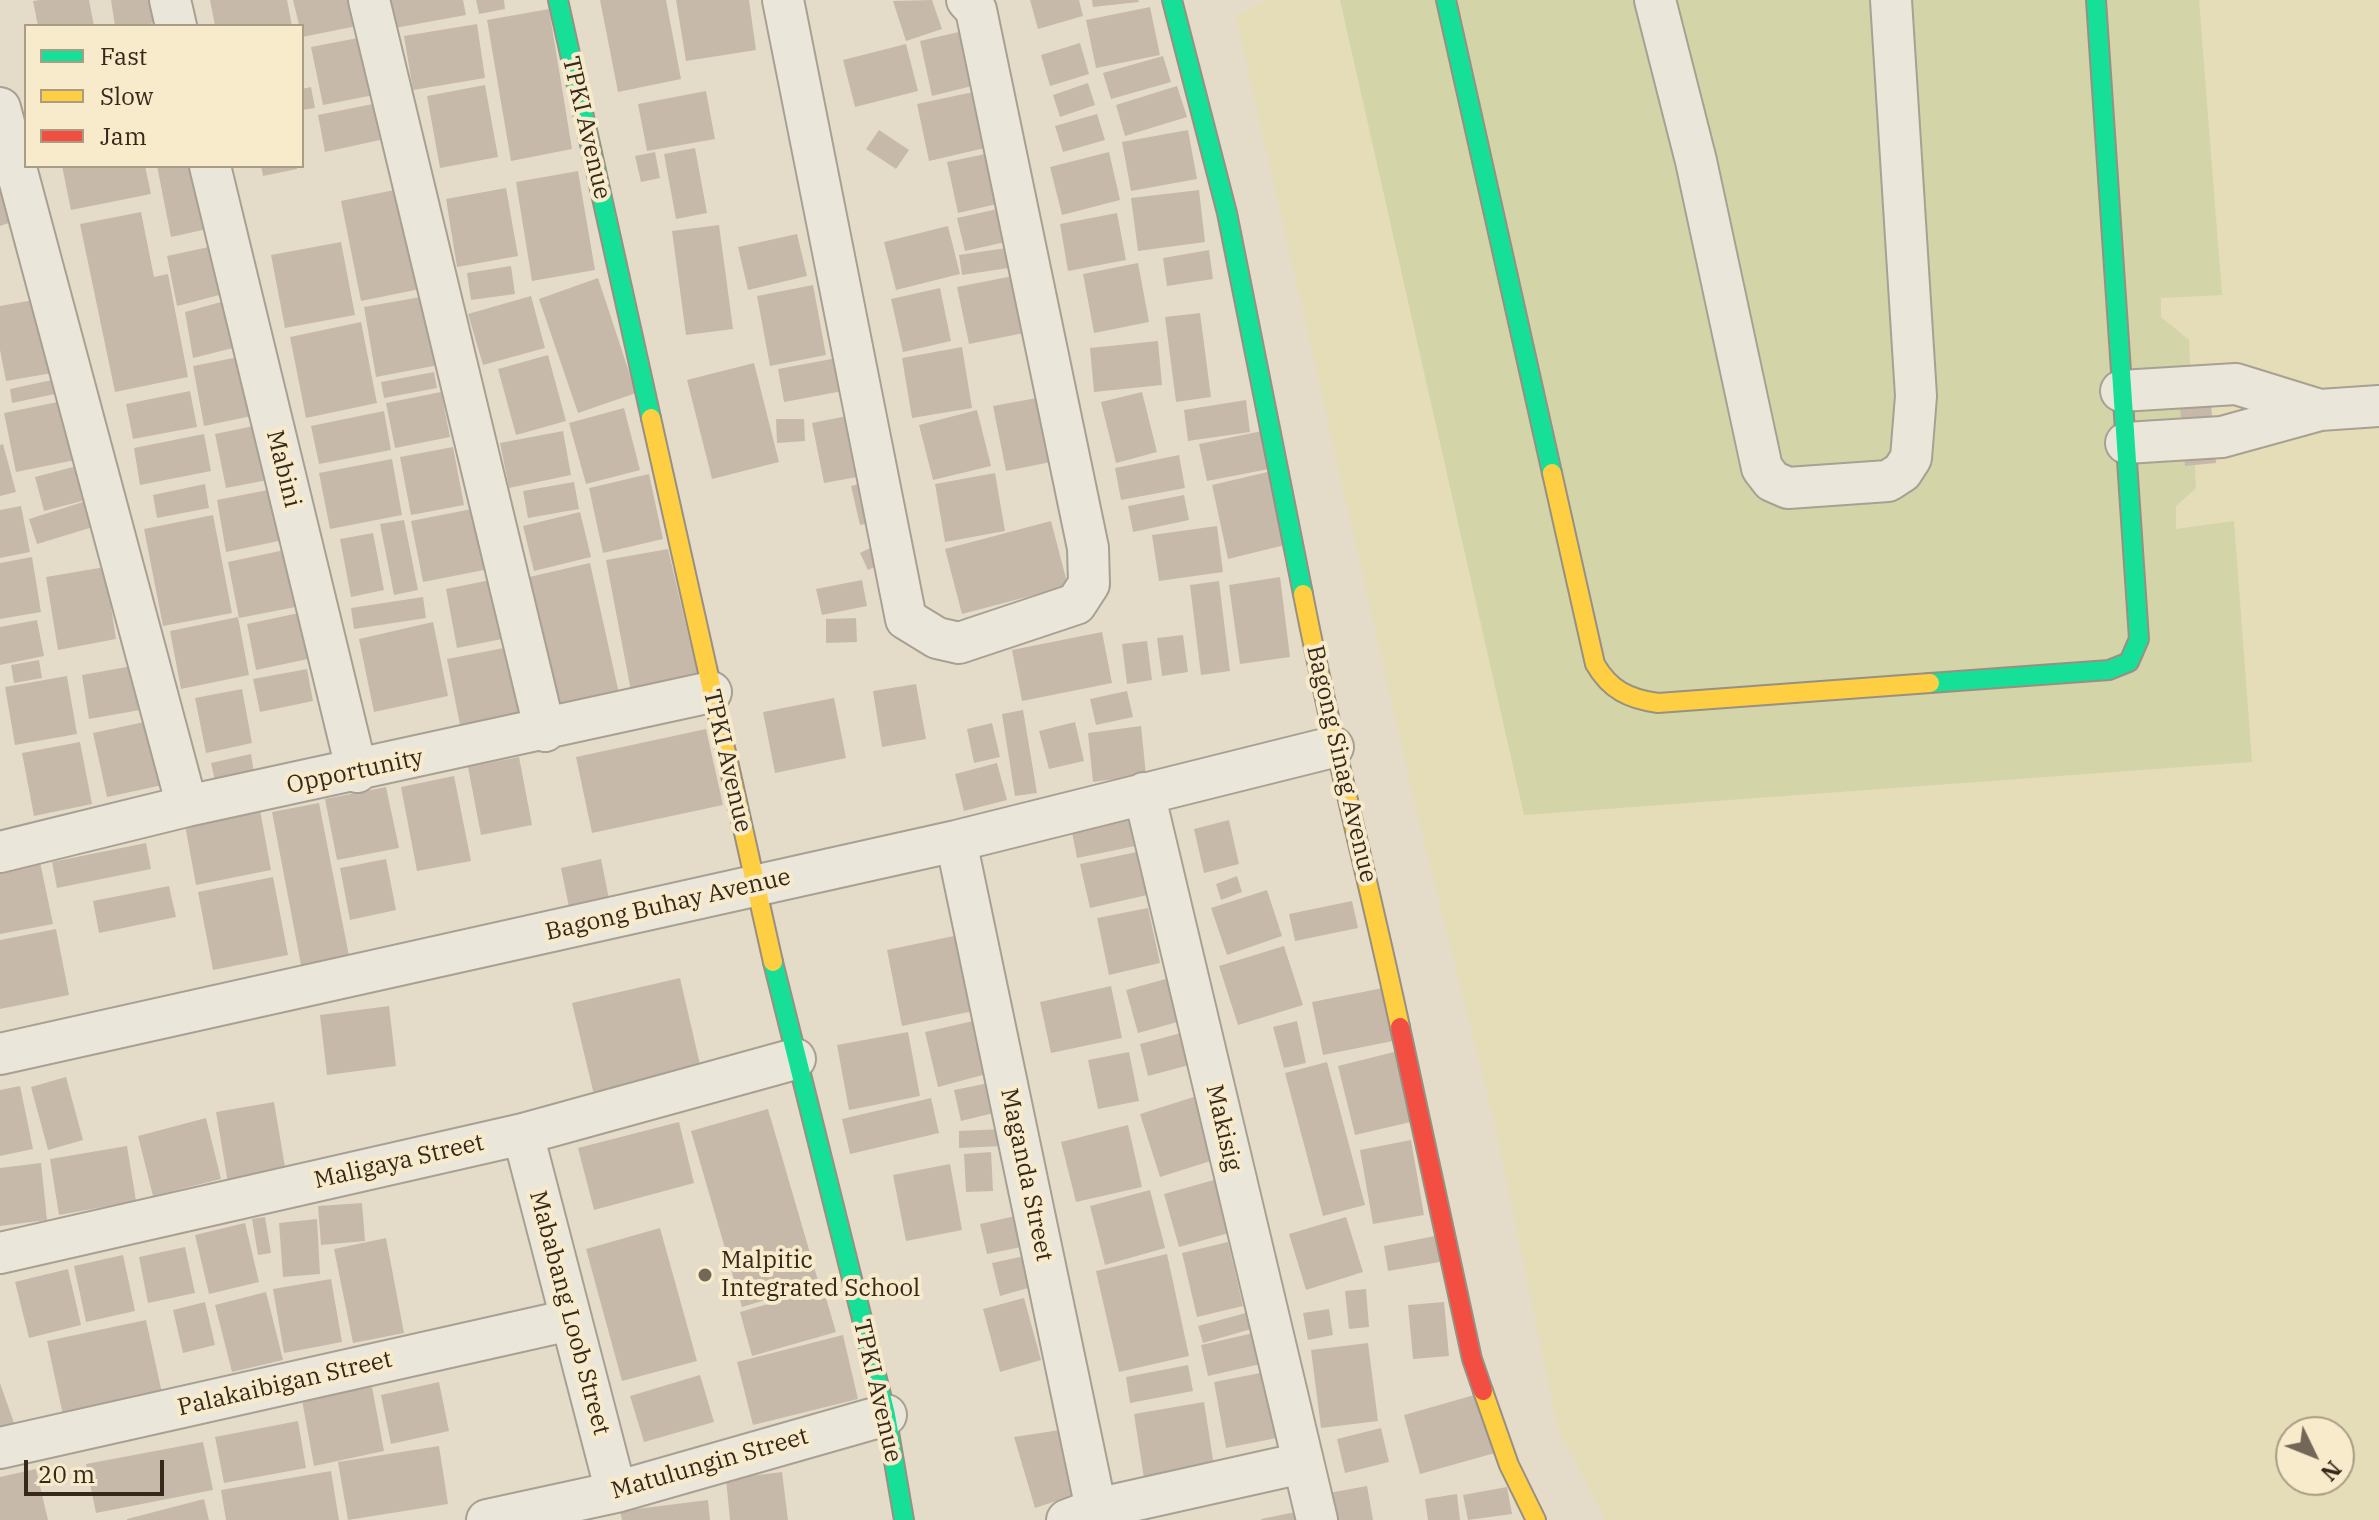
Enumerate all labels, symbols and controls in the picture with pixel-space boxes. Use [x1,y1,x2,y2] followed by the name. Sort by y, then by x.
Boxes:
[24,24,304,168] legend
[100,40,147,72] text: Fast
[556,54,616,202] street label: TPKI Avenue
[100,80,153,112] text: Slow
[100,120,147,152] text: Jam
[260,427,306,511] street label: Mabini
[1300,643,1382,885] street label: Bagong Sinag Avenue
[697,687,757,835] street label: TPKI Avenue
[284,743,426,801] street label: Opportunity
[543,863,793,947] street label: Bagong Buhay Avenue
[1199,1082,1247,1174] street label: Makisig
[994,1086,1058,1264] street label: Maganda Street
[311,1128,487,1196] street label: Maligaya Street
[523,1188,615,1438] street label: Mababang Loob Street
[721,1247,920,1303] place label: Malpitic Integrated School
[696,1266,714,1284] marker: Malpitic Integrated School
[847,1317,907,1465] street label: TPKI Avenue
[175,1345,395,1423] street label: Palakaibigan Street
[2275,1416,2355,1496] north arrow
[608,1422,812,1506] street label: Matulungin Street
[28,1444,168,1494] scale bar
[2315,1455,2348,1488] text: N
[38,1458,95,1490] text: 20 m

